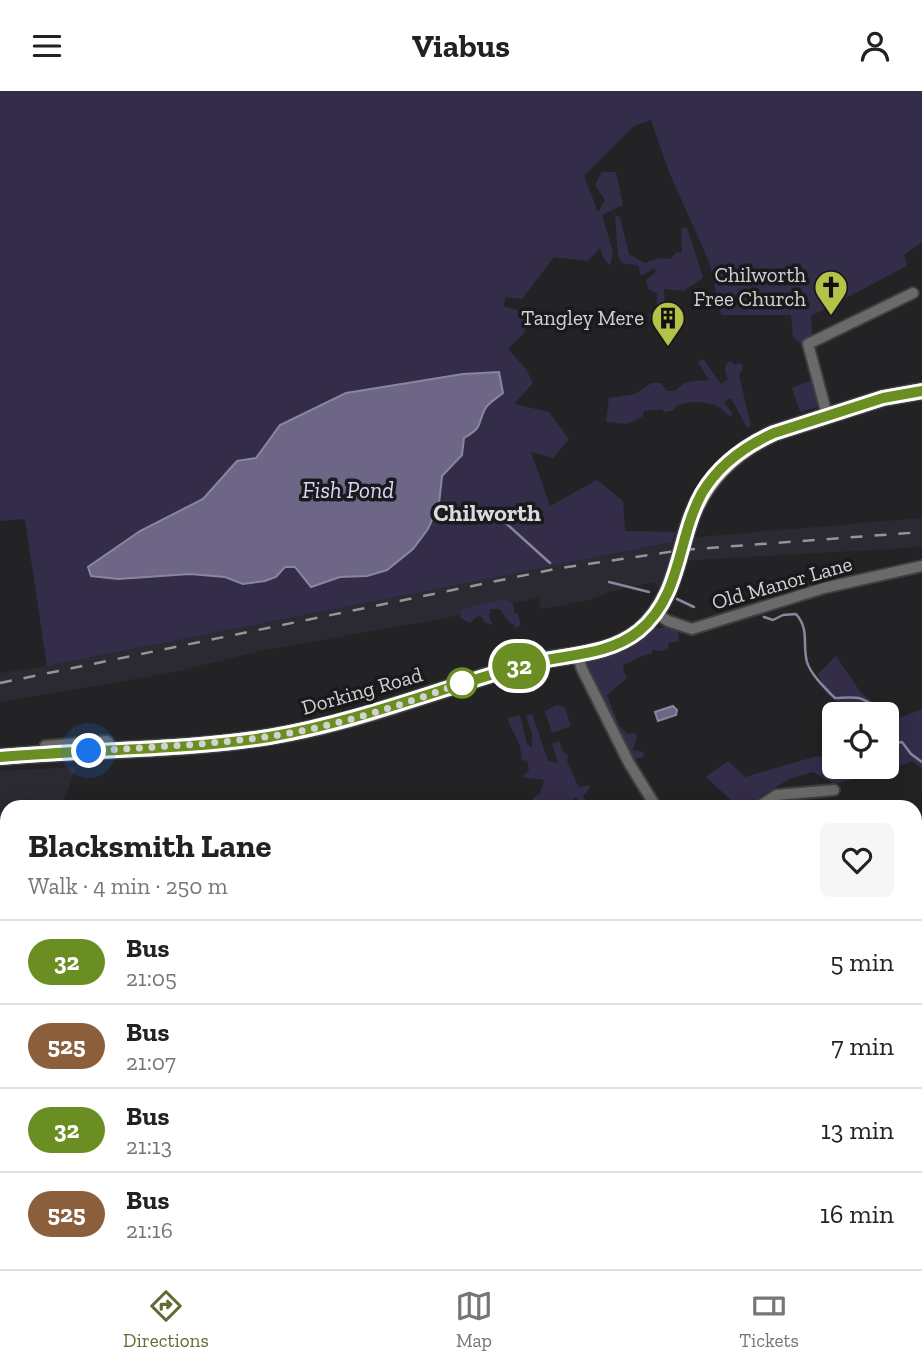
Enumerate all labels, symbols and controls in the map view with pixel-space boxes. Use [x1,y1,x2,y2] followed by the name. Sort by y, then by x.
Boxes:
[28,27,66,65] icon: menu
[412,27,510,65] text: Viabus
[856,27,894,65] icon: person
[694,262,806,311] place label: Chilworth Free Church
[812,268,850,317] church icon: Chilworth Free Church
[649,299,687,348] building icon: Tangley Mere
[521,305,644,330] place label: Tangley Mere
[302,476,394,504] water label: Fish Pond
[433,498,541,527] district label: Chilworth
[709,550,855,615] street label: Old Manor Lane
[488,643,550,689] line badge: 32
[506,651,532,680] text: 32
[299,661,426,720] street label: Dorking Road
[447,668,477,698] unlabelled marker
[822,702,899,779] map controls
[822,702,899,779] button: locate
[71,733,106,768] your location
[820,823,894,897] button: heart
[28,826,271,865] text: Blacksmith Lane
[28,872,228,900] text: Walk · 4 min · 250 m
[126,932,169,964] text: Bus
[830,946,894,978] text: 5 min
[54,947,79,976] text: 32
[126,964,177,992] text: 21:05
[126,1016,169,1048] text: Bus
[831,1030,894,1062] text: 7 min
[48,1031,85,1060] text: 525
[126,1048,176,1076] text: 21:07
[126,1100,169,1132] text: Bus
[821,1114,894,1146] text: 13 min
[54,1115,79,1144] text: 32
[126,1132,172,1160] text: 21:13
[126,1184,169,1216] text: Bus
[820,1198,894,1230] text: 16 min
[48,1199,85,1228] text: 525
[126,1216,173,1244] text: 21:16
[123,1287,209,1352] tab: Directions
[455,1287,493,1352] tab: Map
[739,1287,799,1352] tab: Tickets

